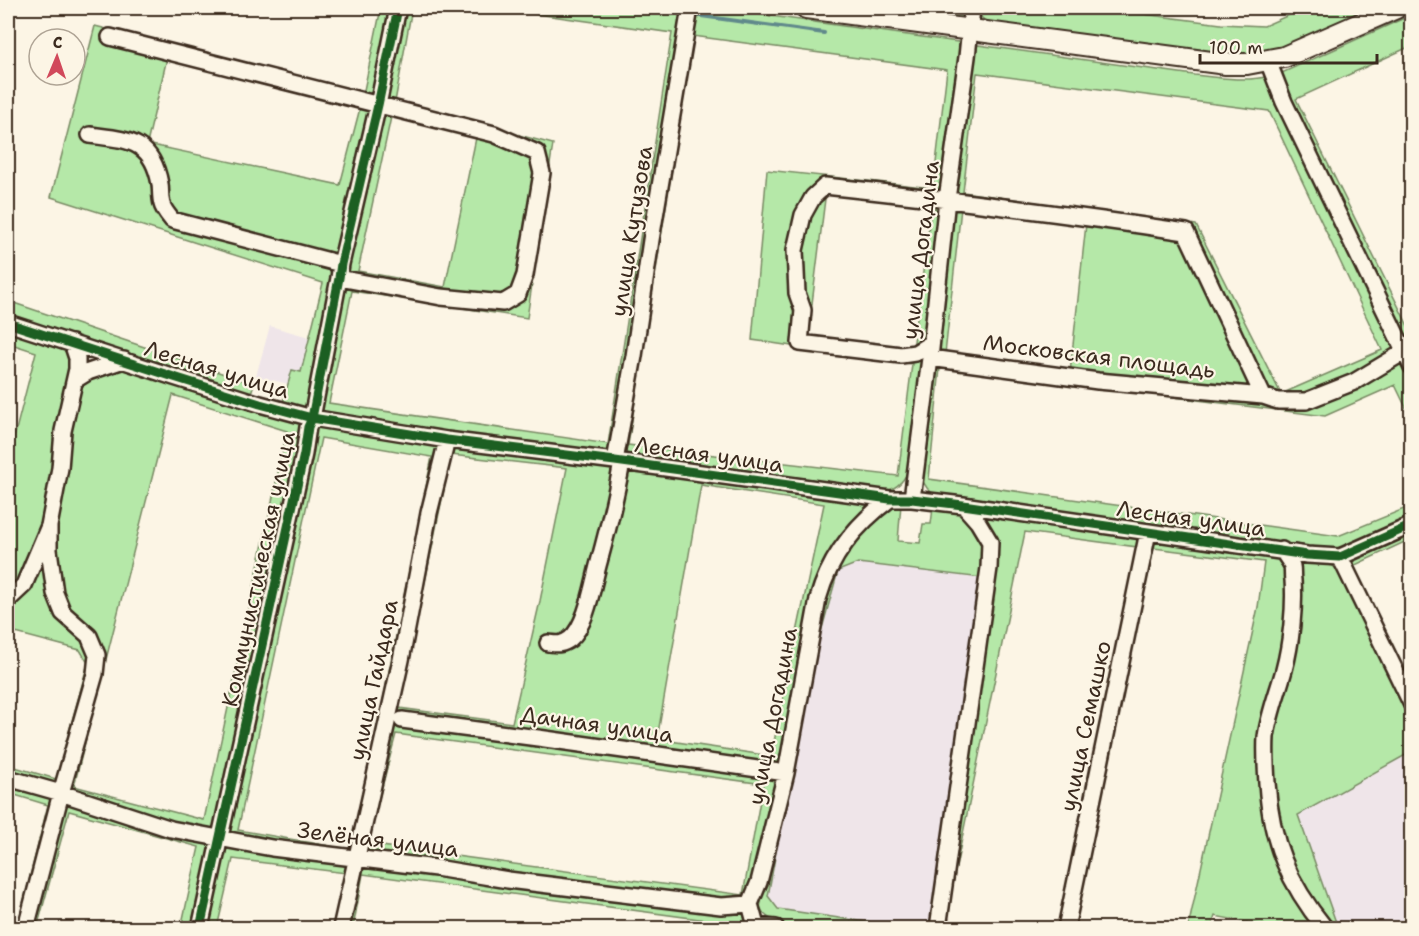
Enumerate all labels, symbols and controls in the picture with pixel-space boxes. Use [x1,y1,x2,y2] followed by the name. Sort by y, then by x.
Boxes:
[27,27,87,87] north arrow
[1200,27,1377,65] scale bar
[52,32,63,53] text: С
[1209,36,1263,60] text: 100 m
[604,143,659,319] street label: улица Кутузова
[895,158,946,341] street label: улица Догадина
[981,328,1217,385] street label: Московская площадь
[141,334,293,405] street label: Лесная улица
[215,428,302,710] street label: Коммунистическая улица
[633,430,785,479] street label: Лесная улица
[1115,494,1267,543] street label: Лесная улица
[342,597,405,763] street label: улица Гайдара
[741,625,804,807] street label: улица Догадина
[1053,638,1118,814] street label: улица Семашко
[519,699,675,750] street label: Дачная улица
[296,815,461,864] street label: Зелёная улица

